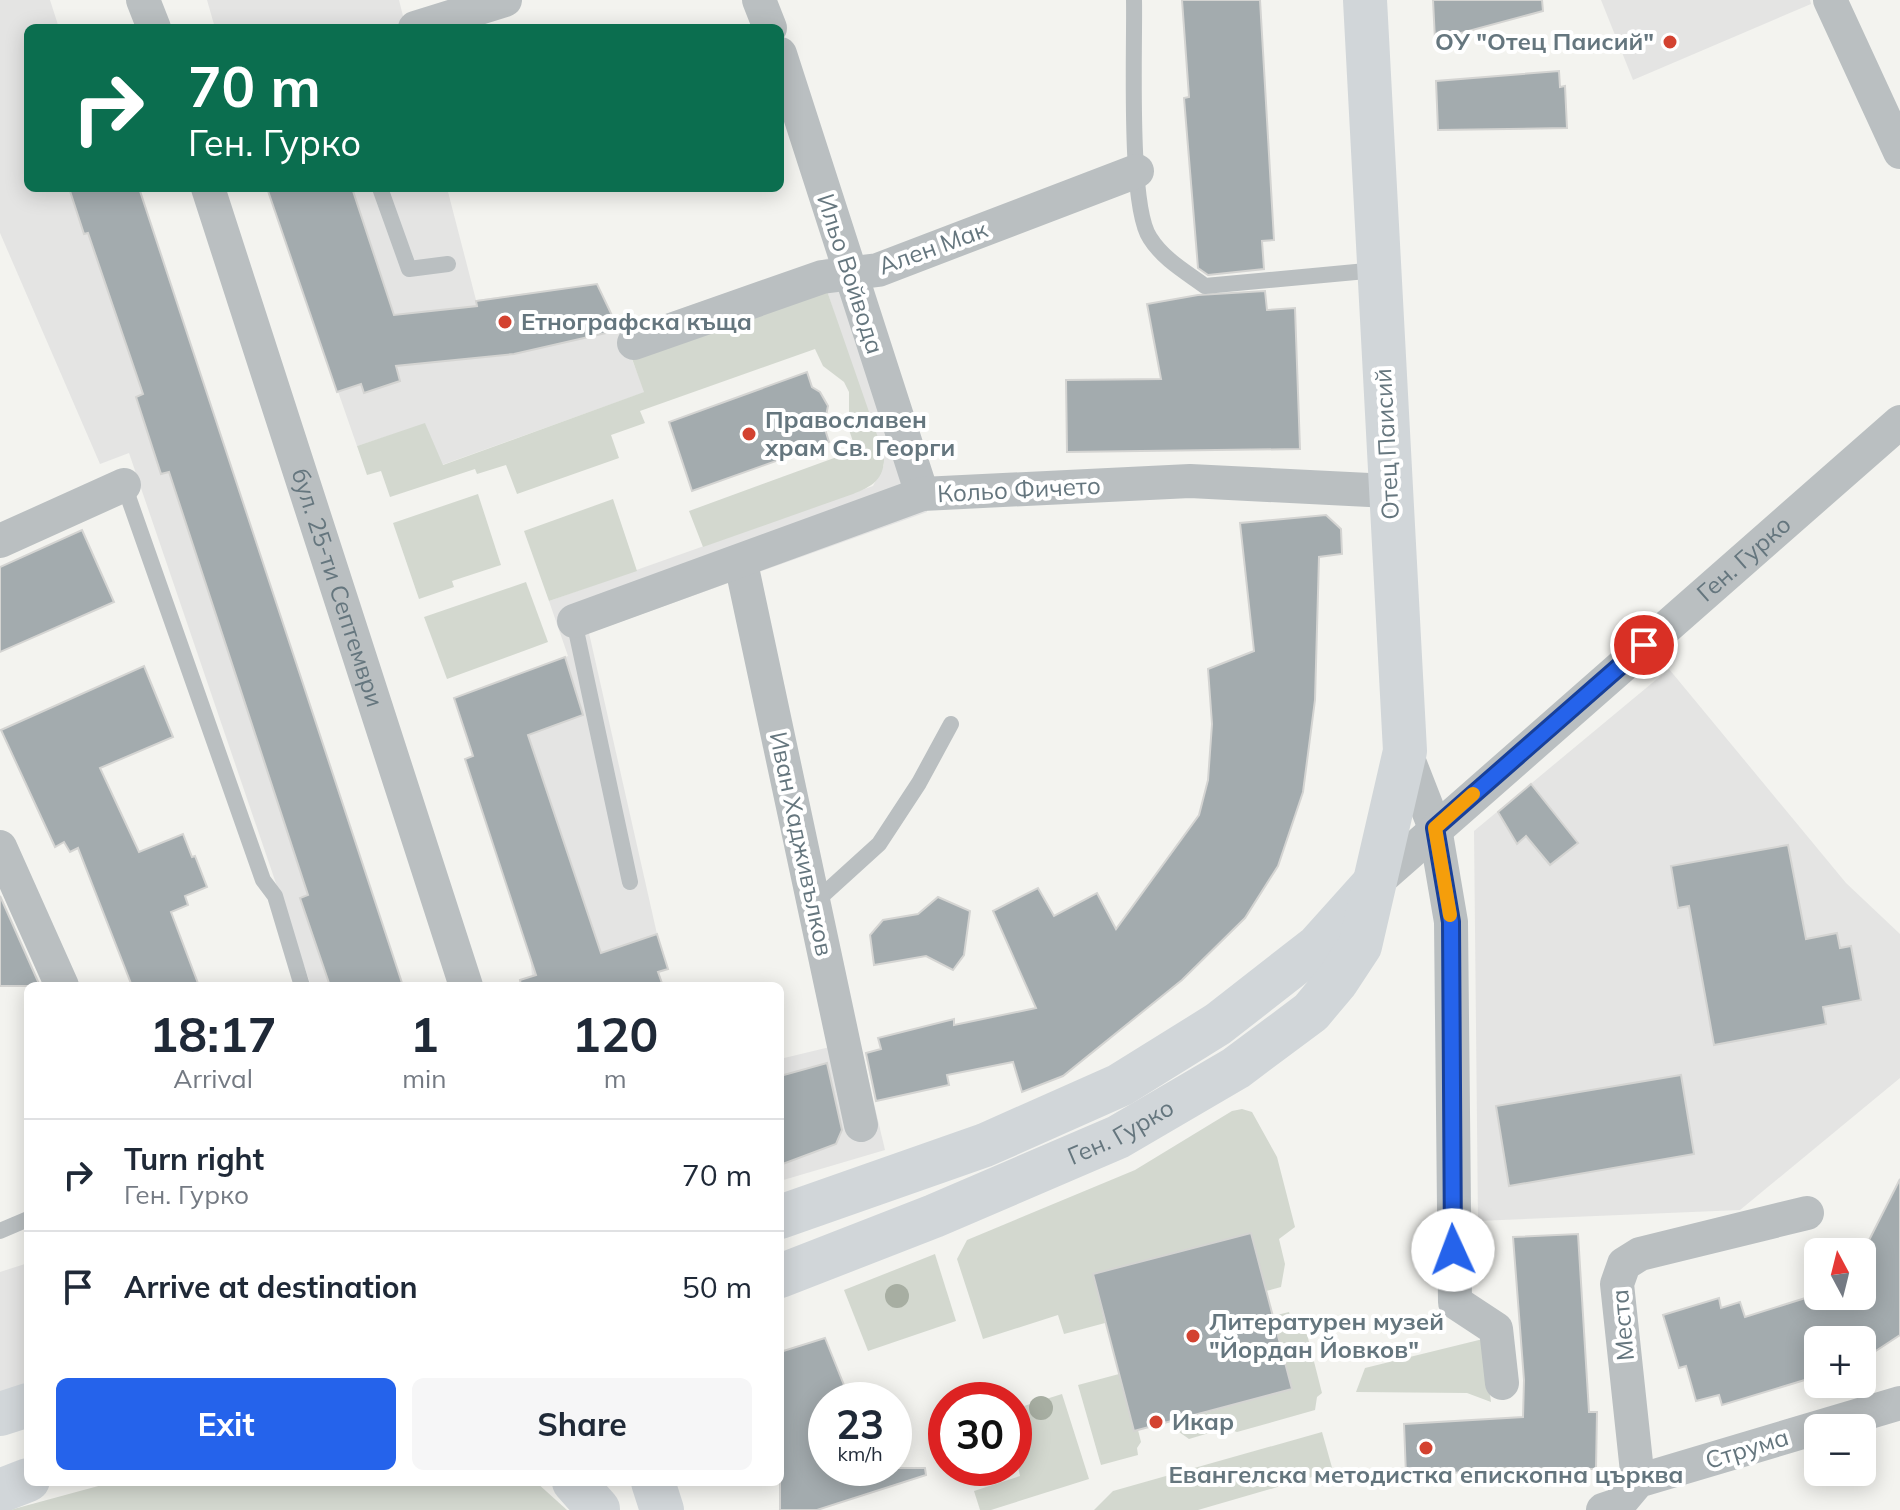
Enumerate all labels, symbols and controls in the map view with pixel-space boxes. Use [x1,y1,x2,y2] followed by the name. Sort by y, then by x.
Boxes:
[1435,26,1654,56] place label: ОУ "Отец Паисий"
[1661,33,1679,51] marker: ОУ "Отец Паисий"
[188,51,321,121] text: 70 m
[56,56,160,160] icon: right
[188,120,361,165] text: Ген. Гурко
[811,190,891,358] street label: Ильо Войвода
[874,213,991,281] street label: Ален Мак
[521,306,752,336] place label: Етнографска къща
[496,313,514,331] marker: Етнографска къща
[1367,368,1405,521] street label: Отец Паисий
[764,404,955,462] place label: Православен храм Св. Георги
[740,425,758,443] marker: Православен храм Св. Георги
[286,464,391,710] street label: бул. 25-ти Септември
[937,470,1101,508] street label: Кольо Фичето
[1690,509,1797,608] street label: Ген. Гурко
[1610,611,1678,679] pin
[1622,623,1666,667] icon: arrive
[764,729,840,959] street label: Иван Хадживълков
[150,1004,277,1064] text: 18:17
[410,1004,439,1064] text: 1
[572,1004,658,1064] text: 120
[173,1062,253,1095] text: Arrival
[402,1062,446,1095] text: min
[604,1062,627,1095] text: m
[1063,1092,1179,1171] street label: Ген. Гурко
[124,1140,264,1178] text: Turn right
[56,1153,100,1197] icon: right
[682,1156,752,1194] text: 70 m
[124,1178,249,1211] text: Ген. Гурко
[1411,1208,1495,1292] position arrow
[1804,1238,1876,1310] north arrow
[1804,1238,1876,1486] map controls
[56,1265,100,1309] icon: arrive
[124,1268,418,1306] text: Arrive at destination
[682,1268,752,1306] text: 50 m
[1604,1288,1640,1362] street label: Места
[1209,1306,1444,1364] place label: Литературен музей "Йордан Йовков"
[1804,1326,1876,1398] button: +
[1184,1327,1202,1345] marker: Литературен музей "Йордан Йовков"
[56,1378,396,1470] button: Exit
[412,1378,752,1470] button: Share
[928,1382,1032,1486] speed limit sign: 30
[836,1399,884,1449] text: 23
[1172,1406,1234,1436] place label: Икар
[1147,1413,1165,1431] marker: Икар
[1804,1414,1876,1486] button: −
[1701,1421,1792,1475] street label: Струма
[1417,1439,1435,1457] marker: Евангелска методистка епископна църква
[837,1441,883,1466] text: km/h
[1168,1459,1684,1489] place label: Евангелска методистка епископна църква

